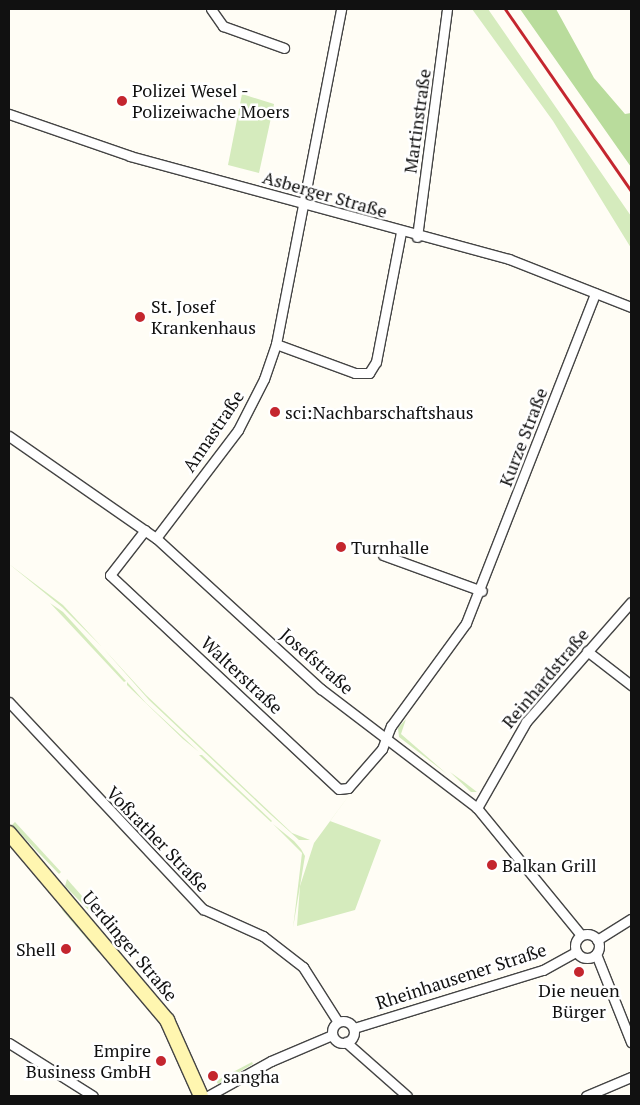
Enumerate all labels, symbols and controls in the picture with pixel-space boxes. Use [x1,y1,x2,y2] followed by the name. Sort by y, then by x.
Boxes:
[399,67,435,175] street label: Martinstraße
[132,80,290,122] place label: Polizei Wesel - Polizeiwache Moers
[116,95,128,107] marker: Polizei Wesel - Polizeiwache Moers
[260,166,390,222] street label: Asberger Straße
[151,296,256,338] place label: St. Josef Krankenhaus
[133,310,147,324] marker: St. Josef Krankenhaus
[494,385,552,489] street label: Kurze Straße
[178,386,248,476] street label: Annastraße
[285,401,474,423] place label: sci:Nachbarschaftshaus
[269,406,281,418] marker: sci:Nachbarschaftshaus
[351,536,429,558] place label: Turnhalle
[335,541,347,553] marker: Turnhalle
[276,623,358,699] street label: Josefstraße
[497,624,593,732] street label: Reinhardstraße
[197,632,287,718] street label: Walterstraße
[102,782,214,896] street label: Voßrather Straße
[502,854,597,876] place label: Balkan Grill
[486,859,498,871] marker: Balkan Grill
[78,887,182,1005] street label: Uerdinger Straße
[16,938,56,960] place label: Shell
[373,938,549,1014] street label: Rheinhausener Straße
[60,943,72,955] marker: Shell
[573,966,585,978] marker: Die neuen Bürger
[538,980,620,1022] place label: Die neuen Bürger
[26,1040,151,1082] place label: Empire Business GmbH
[155,1055,167,1067] marker: Empire Business GmbH
[223,1065,280,1087] place label: sangha
[207,1070,219,1082] marker: sangha

